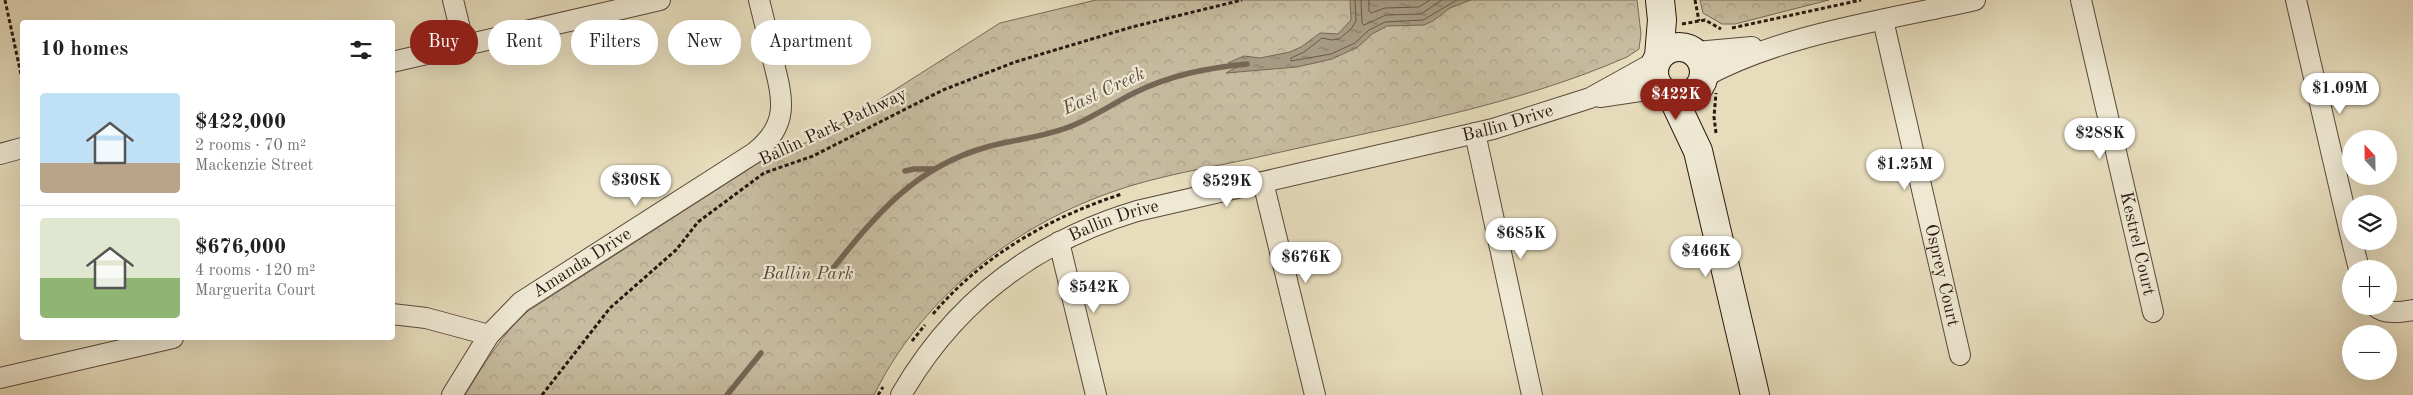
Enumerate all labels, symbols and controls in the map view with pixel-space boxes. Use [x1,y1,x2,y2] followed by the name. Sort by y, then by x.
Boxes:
[410,20,478,65] chip: Buy
[488,20,561,65] chip: Rent
[571,20,658,65] chip: Filters
[668,20,741,65] chip: New
[751,20,871,65] chip: Apartment
[347,36,375,64] icon: filters
[40,39,128,60] text: 10 homes
[1059,65,1148,120] water label: East Creek
[2299,72,2381,115] pin: $1.09M
[1641,78,1711,121] pin: $422K
[2312,81,2368,97] text: $1.09M
[756,85,910,169] street label: Ballin Park Pathway
[1651,87,1701,103] text: $422K
[1460,101,1555,145] street label: Ballin Drive
[195,112,286,133] text: $422,000
[80,113,140,173] icon: home
[2065,118,2135,160] pin: $288K
[2075,126,2125,142] text: $288K
[2342,130,2398,185] north arrow
[2342,130,2397,380] map controls
[195,138,306,154] text: 2 rooms · 70 m²
[1864,148,1946,191] pin: $1.25M
[1877,157,1933,173] text: $1.25M
[195,158,313,174] text: Mackenzie Street
[601,164,671,207] pin: $308K
[1192,166,1262,208] pin: $529K
[611,173,661,189] text: $308K
[1202,174,1252,190] text: $529K
[2117,190,2158,297] street label: Kestrel Court
[2342,195,2397,250] button: layers
[1066,197,1160,245] street label: Ballin Drive
[1486,218,1556,260] pin: $685K
[1921,222,1962,328] street label: Osprey Court
[530,225,635,301] street label: Amanda Drive
[1496,226,1546,242] text: $685K
[1671,236,1741,278] pin: $466K
[195,237,286,258] text: $676,000
[80,238,140,298] icon: home
[1271,242,1341,284] pin: $676K
[1681,244,1731,260] text: $466K
[1281,250,1331,266] text: $676K
[2342,260,2397,315] button: +
[195,263,315,279] text: 4 rooms · 120 m²
[761,265,854,283] park label: Ballin Park
[1059,272,1129,314] pin: $542K
[1069,280,1119,296] text: $542K
[195,283,316,299] text: Marguerita Court
[2342,325,2397,380] button: −

